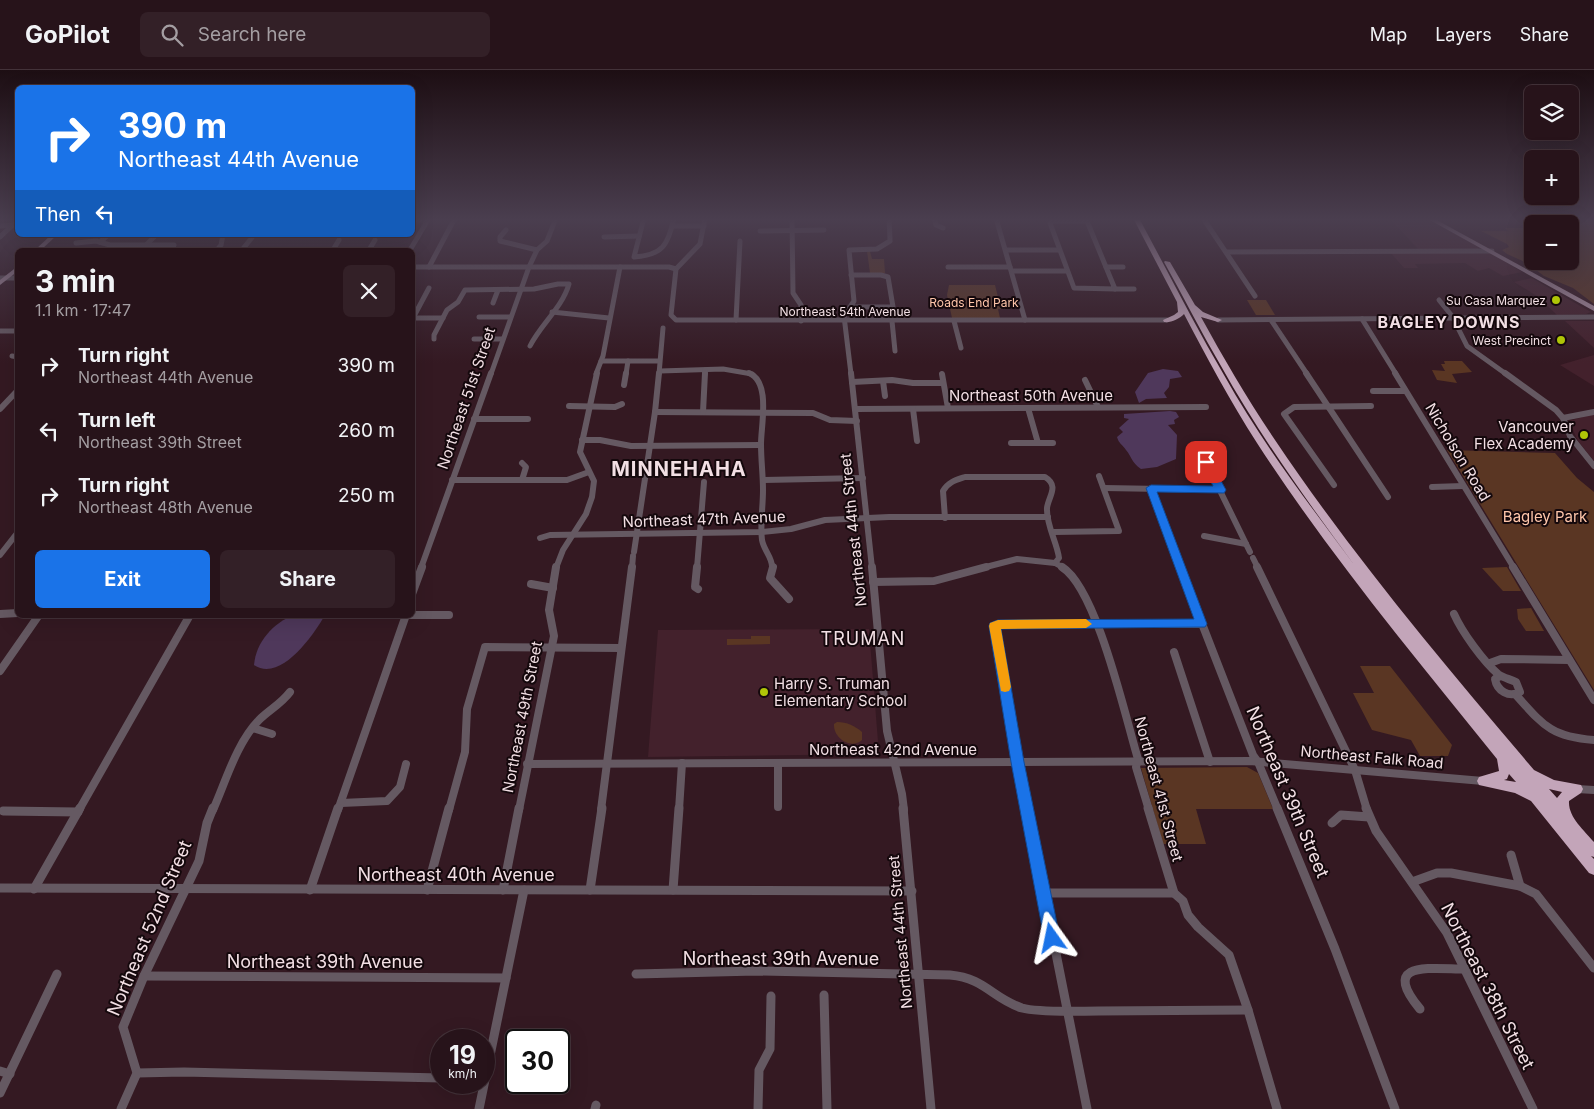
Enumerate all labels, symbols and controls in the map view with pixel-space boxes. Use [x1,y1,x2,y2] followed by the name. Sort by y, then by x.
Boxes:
[140,12,490,57] search box
[25,20,110,49] text: GoPilot
[158,21,186,49] icon: search
[198,23,306,46] text: Search here
[1370,24,1407,45] text: Map
[1435,24,1492,45] text: Layers
[1520,24,1569,45] text: Share
[1524,85,1579,270] map controls
[1524,85,1579,140] button: layers
[118,104,227,146] text: 390 m
[35,105,100,170] icon: right
[118,146,359,172] text: Northeast 44th Avenue
[1524,150,1579,205] button: +
[91,200,119,228] icon: left
[35,203,81,226] text: Then
[1524,215,1579,270] button: −
[35,263,116,299] text: 3 min
[343,265,395,317] button: close
[1446,293,1546,308] place label: Su Casa Marquez
[1550,294,1562,306] marker: Su Casa Marquez
[929,295,1019,310] park label: Roads End Park
[35,300,131,320] text: 1.1 km · 17:47
[779,304,911,319] street label: Northeast 54th Avenue
[1378,312,1520,332] district label: BAGLEY DOWNS
[433,324,499,471] street label: Northeast 51st Street
[1473,333,1551,348] place label: West Precinct
[1555,334,1567,346] marker: West Precinct
[78,344,169,367] text: Turn right
[35,352,63,380] icon: right
[338,354,395,377] text: 390 m
[78,367,253,387] text: Northeast 44th Avenue
[949,386,1113,405] street label: Northeast 50th Avenue
[1421,399,1495,505] street label: Nicholson Road
[78,409,156,432] text: Turn left
[35,417,63,445] icon: left
[1474,417,1575,453] place label: Vancouver Flex Academy
[338,419,395,442] text: 260 m
[1578,429,1590,441] marker: Vancouver Flex Academy
[78,432,242,452] text: Northeast 39th Street
[1185,441,1227,483] pin
[1192,448,1220,476] icon: arrive
[835,452,870,608] street label: Northeast 44th Street
[611,457,747,481] district label: MINNEHAHA
[78,474,169,497] text: Turn right
[35,482,63,510] icon: right
[338,484,395,507] text: 250 m
[78,497,253,517] text: Northeast 48th Avenue
[622,507,786,531] street label: Northeast 47th Avenue
[1503,507,1588,526] park label: Bagley Park
[35,550,210,608] button: Exit
[220,550,395,608] button: Share
[821,628,905,649] district label: TRUMAN
[498,640,546,794] street label: Northeast 49th Street
[774,674,907,710] place label: Harry S. Truman Elementary School
[758,686,770,698] marker: Harry S. Truman Elementary School
[1242,703,1334,881] street label: Northeast 39th Street
[1131,714,1188,864] street label: Northeast 41st Street
[809,740,977,759] street label: Northeast 42nd Avenue
[1300,741,1444,773] street label: Northeast Falk Road
[102,837,196,1019] street label: Northeast 52nd Street
[884,854,916,1010] street label: Northeast 44th Street
[357,864,555,885] street label: Northeast 40th Avenue
[1437,899,1539,1073] street label: Northeast 38th Street
[1025,911,1077,963] position arrow
[683,948,879,969] street label: Northeast 39th Avenue
[227,951,423,972] street label: Northeast 39th Avenue
[505,1029,570,1094] speed limit sign: 30
[449,1040,476,1070] text: 19
[448,1066,477,1081] text: km/h

